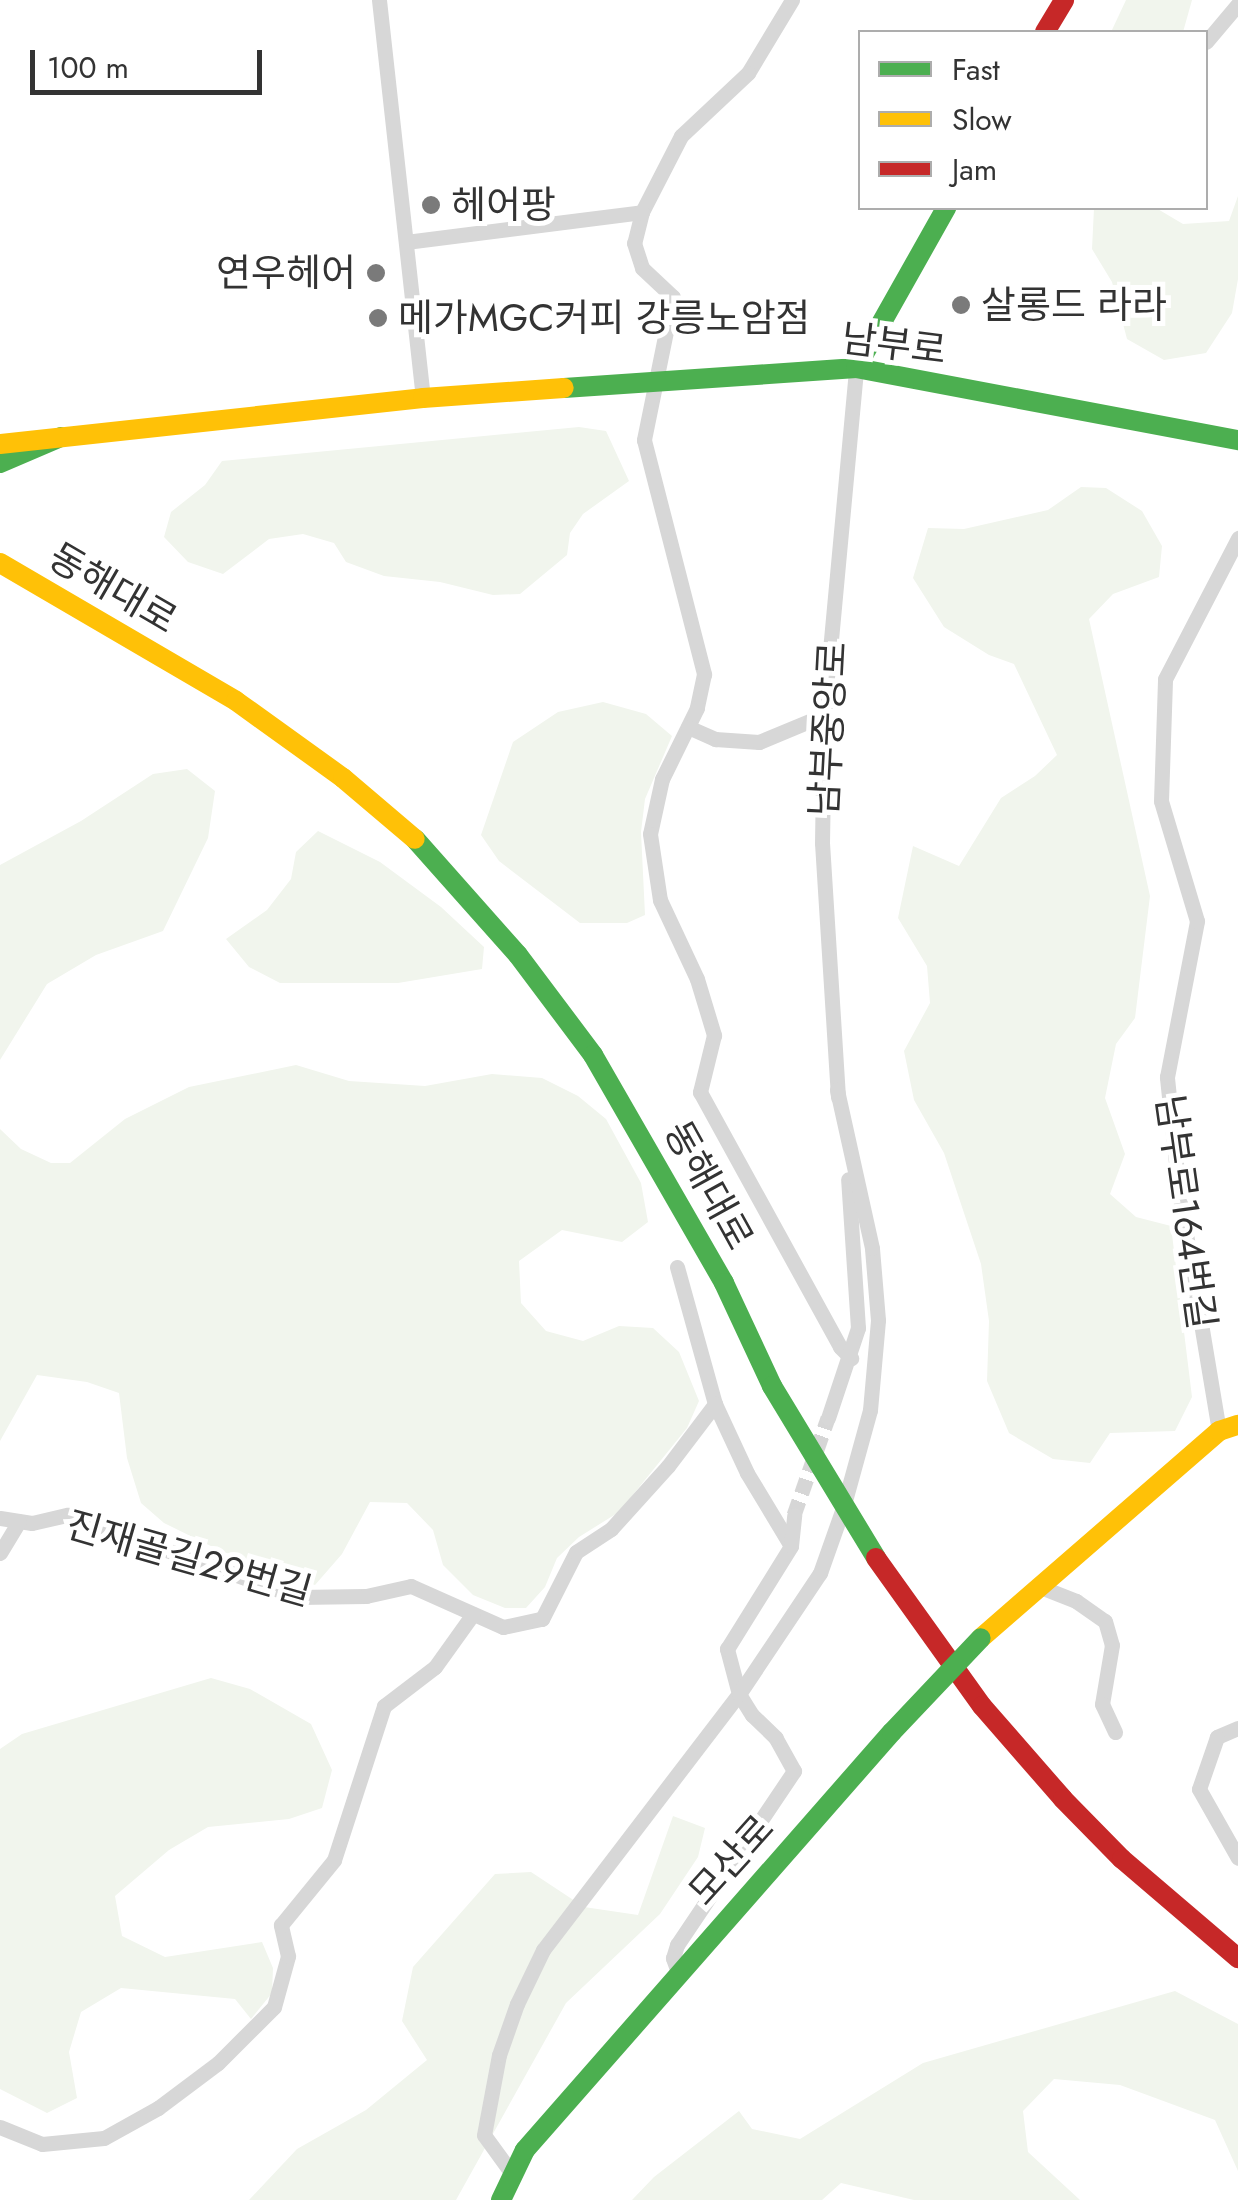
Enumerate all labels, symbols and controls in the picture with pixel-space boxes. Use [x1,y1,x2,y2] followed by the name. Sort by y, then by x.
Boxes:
[35,30,268,92] scale bar
[858,30,1208,210] legend
[47,46,129,89] text: 100 m
[952,48,1000,91] text: Fast
[952,98,1012,141] text: Slow
[952,148,997,191] text: Jam
[451,182,556,228] place label: 헤어팡
[420,194,442,216] marker: 헤어팡
[216,250,356,296] place label: 연우헤어
[365,262,387,284] marker: 연우헤어
[981,282,1167,328] place label: 살롱드 라라
[950,294,972,316] marker: 살롱드 라라
[398,295,810,341] place label: 메가MGC커피 강릉노암점
[367,307,389,329] marker: 메가MGC커피 강릉노암점
[839,315,949,373] street label: 남부로
[41,533,185,643] street label: 동해대로
[801,641,855,817] street label: 남부중앙로
[1147,1092,1225,1332] street label: 남부로164번길
[655,1113,763,1257] street label: 동해대로
[61,1501,317,1615] street label: 진재골길29번길
[679,1806,783,1914] street label: 모산로

